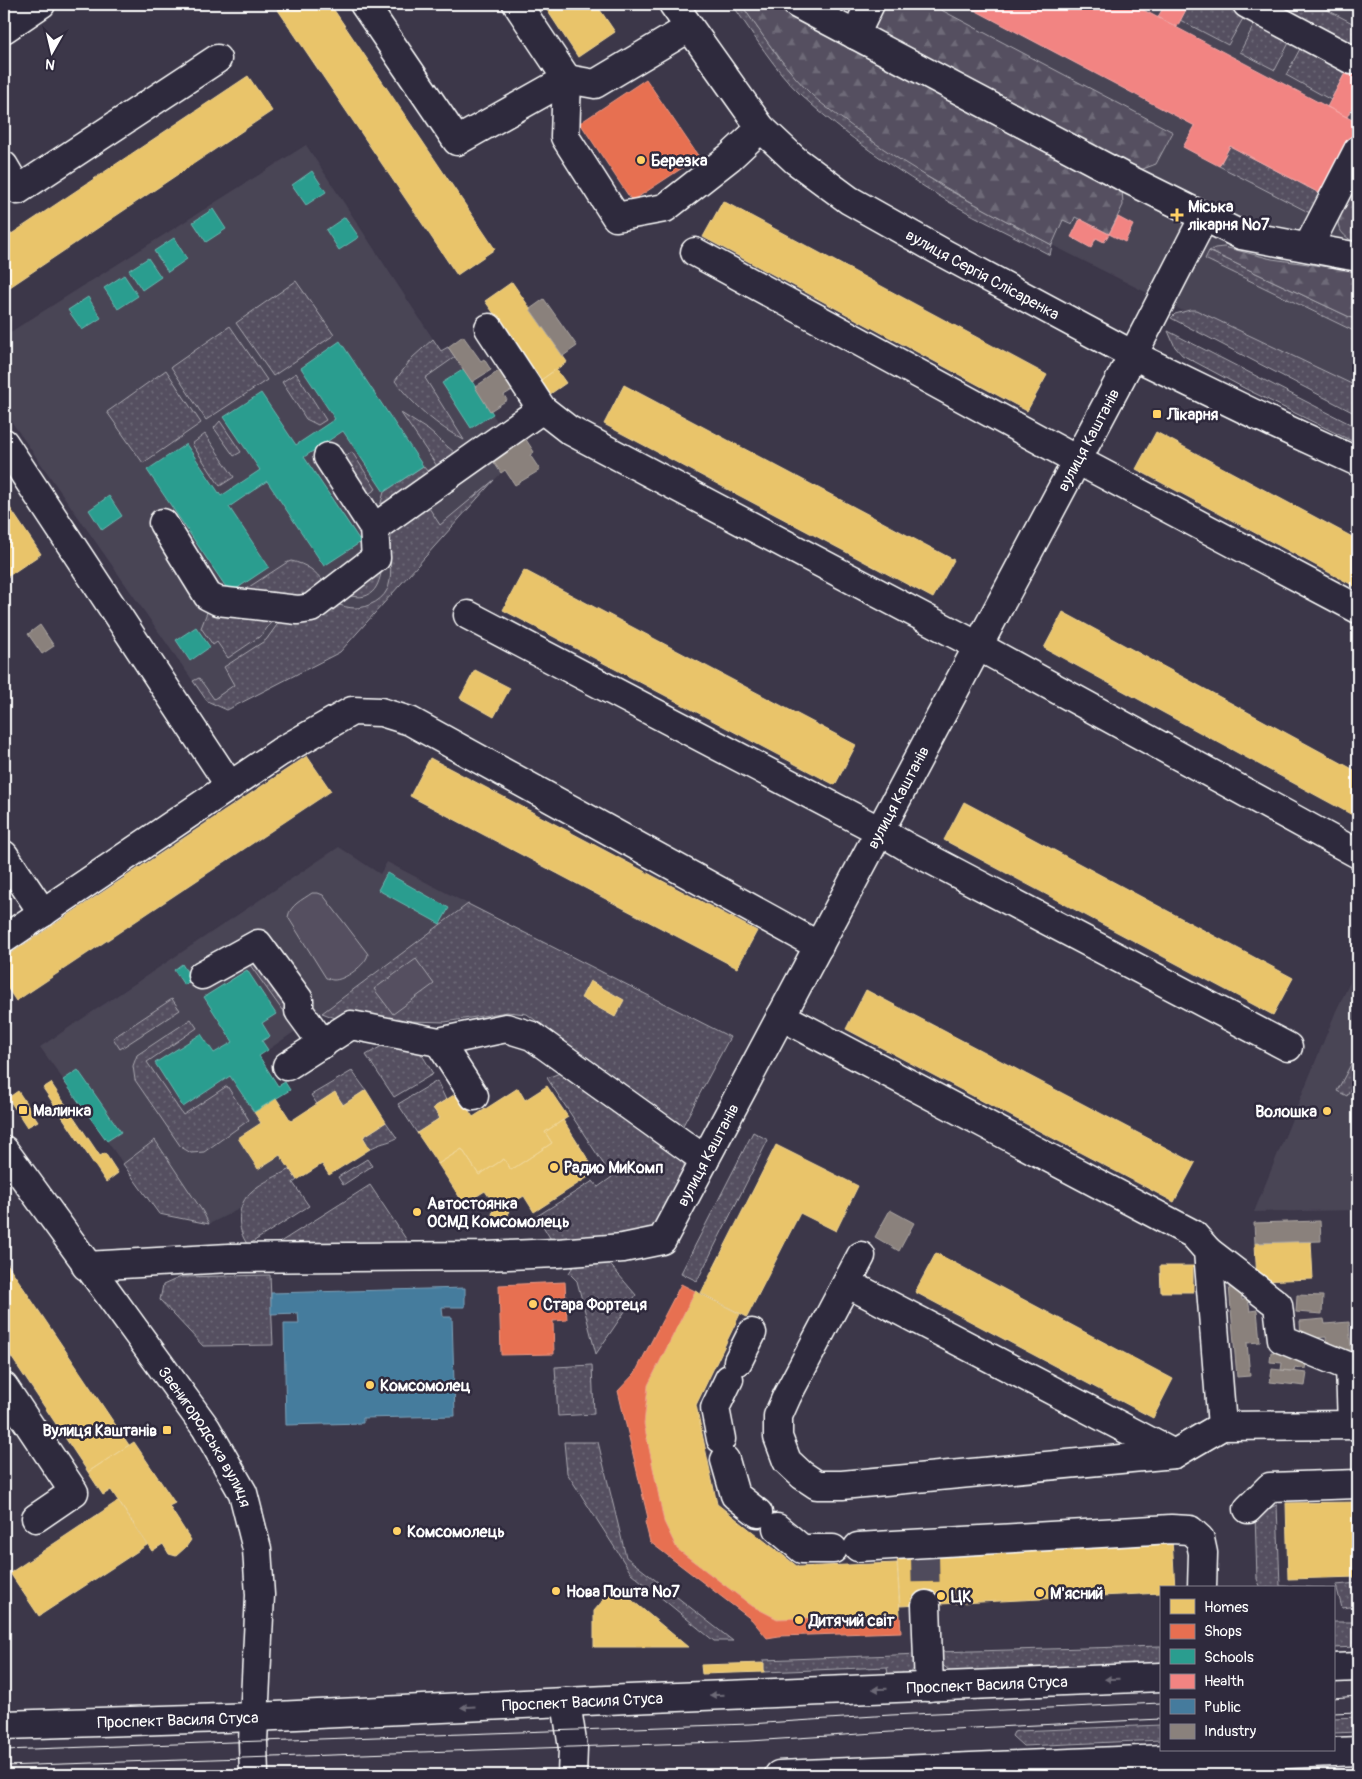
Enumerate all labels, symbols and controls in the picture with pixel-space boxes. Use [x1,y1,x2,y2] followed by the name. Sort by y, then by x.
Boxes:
[28,28,78,78] north arrow
[44,55,56,73] text: N
[651,151,708,171] place label: Березка
[635,154,647,166] marker: Березка
[1187,197,1270,235] place label: Міська лікарня №7
[1170,208,1184,222] marker: Міська лікарня №7
[902,225,1063,325] street label: вулиця Сергія Слісаренка
[1053,385,1124,495] street label: вулиця Каштанів
[1166,405,1219,425] place label: Лікарня
[1151,408,1163,420] marker: Лікарня
[863,743,934,852] street label: вулиця Каштанів
[673,1100,744,1210] street label: вулиця Каштанів
[33,1101,92,1121] place label: Малинка
[1255,1102,1318,1122] place label: Волошка
[17,1104,29,1116] marker: Малинка
[1321,1105,1333,1117] marker: Волошка
[564,1158,663,1178] place label: Радио МиКомп
[548,1161,560,1173] marker: Радио МиКомп
[427,1194,570,1232] place label: Автостоянка ОСМД Комсомолець
[411,1206,423,1218] marker: Автостоянка ОСМД Комсомолець
[543,1295,648,1315] place label: Стара Фортеця
[527,1298,539,1310] marker: Стара Фортеця
[154,1363,255,1509] street label: Звенигородська вулиця
[380,1376,471,1396] place label: Комсомолец
[364,1379,376,1391] marker: Комсомолец
[42,1421,157,1441] place label: Вулиця Каштанів
[161,1424,173,1436] marker: Вулиця Каштанів
[407,1522,505,1542] place label: Комсомолець
[391,1525,403,1537] marker: Комсомолець
[566,1582,680,1602] place label: Нова Пошта №7
[1050,1584,1103,1604] place label: М'ясний
[550,1585,562,1597] marker: Нова Пошта №7
[1160,1586,1334,1752] legend
[951,1587,972,1607] place label: ЦК
[1034,1587,1046,1599] marker: М'ясний
[935,1590,947,1602] marker: ЦК
[1204,1598,1249,1617] text: Homes
[808,1611,895,1631] place label: Дитячий світ
[793,1614,805,1626] marker: Дитячий світ
[1204,1622,1242,1641] text: Shops
[1204,1648,1254,1667] text: Schools
[906,1672,1068,1698] street label: Проспект Василя Стуса
[1204,1672,1244,1691] text: Health
[1104,1676,1120,1684] one-way arrow
[871,1685,887,1693] one-way arrow
[502,1689,664,1716] street label: Проспект Василя Стуса
[709,1692,725,1700] one-way arrow
[1204,1698,1241,1717] text: Public
[459,1703,475,1711] one-way arrow
[97,1708,259,1733] street label: Проспект Василя Стуса
[1204,1722,1257,1741] text: Industry

